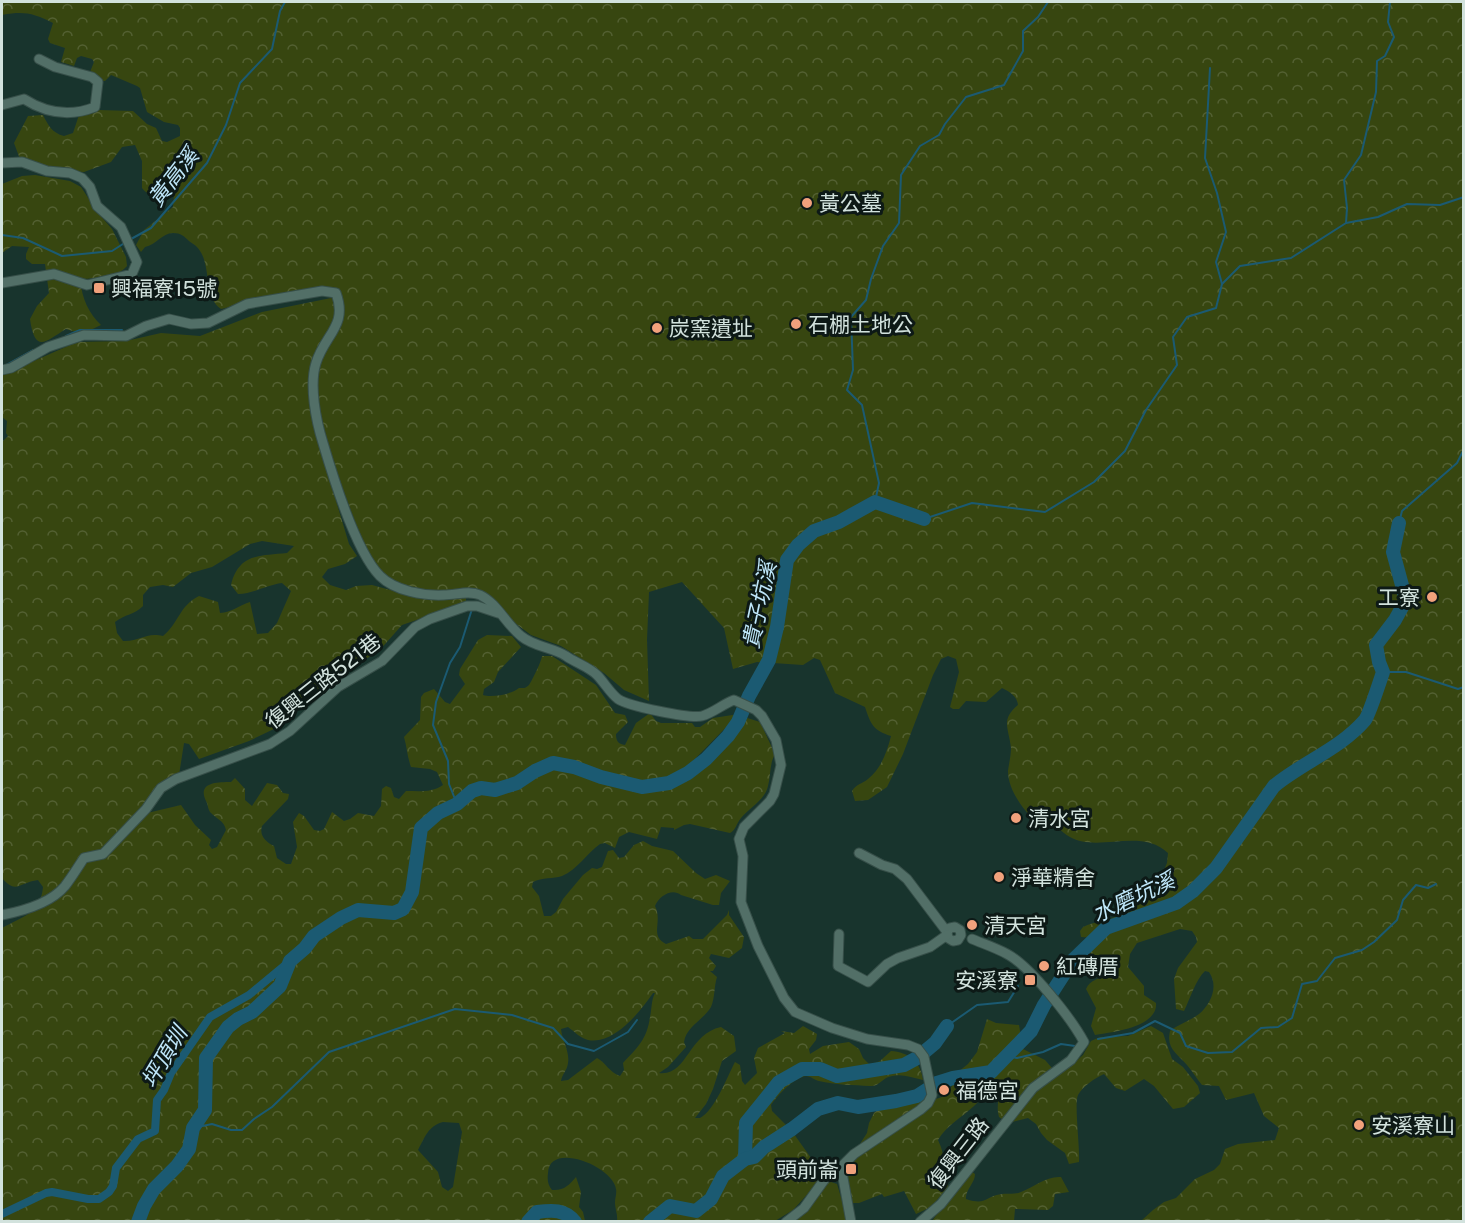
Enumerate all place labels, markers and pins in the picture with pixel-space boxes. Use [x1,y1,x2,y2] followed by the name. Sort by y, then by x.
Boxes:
[819,191,882,216] place label: 黃公墓
[800,196,814,210] marker: 黃公墓
[111,276,217,301] place label: 興福寮15號
[92,281,106,295] marker: 興福寮15號
[808,312,913,337] place label: 石棚土地公
[669,316,753,341] place label: 炭窯遺址
[789,317,803,331] marker: 石棚土地公
[650,321,664,335] marker: 炭窯遺址
[1378,585,1420,610] place label: 工寮
[1425,590,1439,604] marker: 工寮
[1028,806,1091,831] place label: 清水宮
[1009,811,1023,825] marker: 清水宮
[1011,865,1095,890] place label: 淨華精舍
[992,870,1006,884] marker: 淨華精舍
[984,913,1047,938] place label: 清天宮
[965,918,979,932] marker: 清天宮
[1056,954,1119,979] place label: 紅磚厝
[1037,959,1051,973] marker: 紅磚厝
[955,968,1018,993] place label: 安溪寮
[1023,973,1037,987] marker: 安溪寮
[956,1078,1019,1103] place label: 福德宮
[937,1083,951,1097] marker: 福德宮
[1371,1113,1455,1138] place label: 安溪寮山
[1352,1118,1366,1132] marker: 安溪寮山
[776,1157,839,1182] place label: 頭前崙
[844,1162,858,1176] marker: 頭前崙

